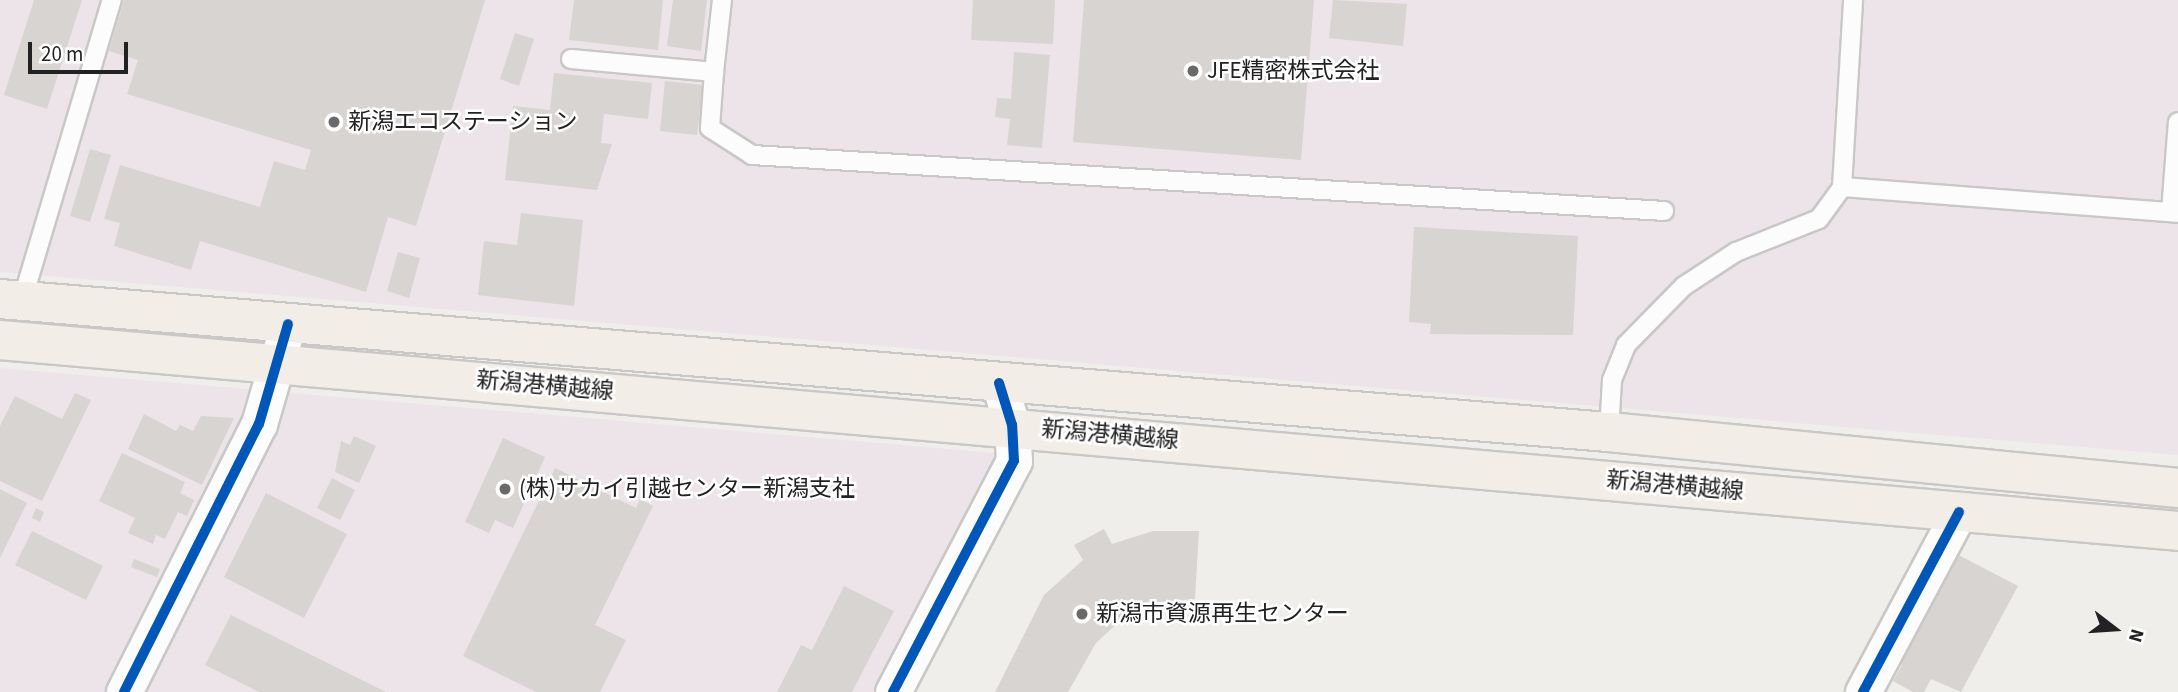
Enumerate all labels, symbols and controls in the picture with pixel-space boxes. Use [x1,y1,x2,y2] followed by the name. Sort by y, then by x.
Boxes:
[32,28,131,72] scale bar
[41,39,83,69] text: 20 m
[1207,57,1379,85] place label: JFE精密株式会社
[1185,63,1201,79] marker: JFE精密株式会社
[348,108,578,136] place label: 新潟エコステーション
[326,114,342,130] marker: 新潟エコステーション
[475,366,615,406] street label: 新潟港横越線
[1040,415,1180,455] street label: 新潟港横越線
[1605,466,1745,506] street label: 新潟港横越線
[519,475,855,503] place label: (株)サカイ引越センター新潟支社
[497,481,513,497] marker: (株)サカイ引越センター新潟支社
[2080,594,2150,664] north arrow
[1096,600,1349,628] place label: 新潟市資源再生センター
[1074,606,1090,622] marker: 新潟市資源再生センター
[2121,625,2150,645] text: N

